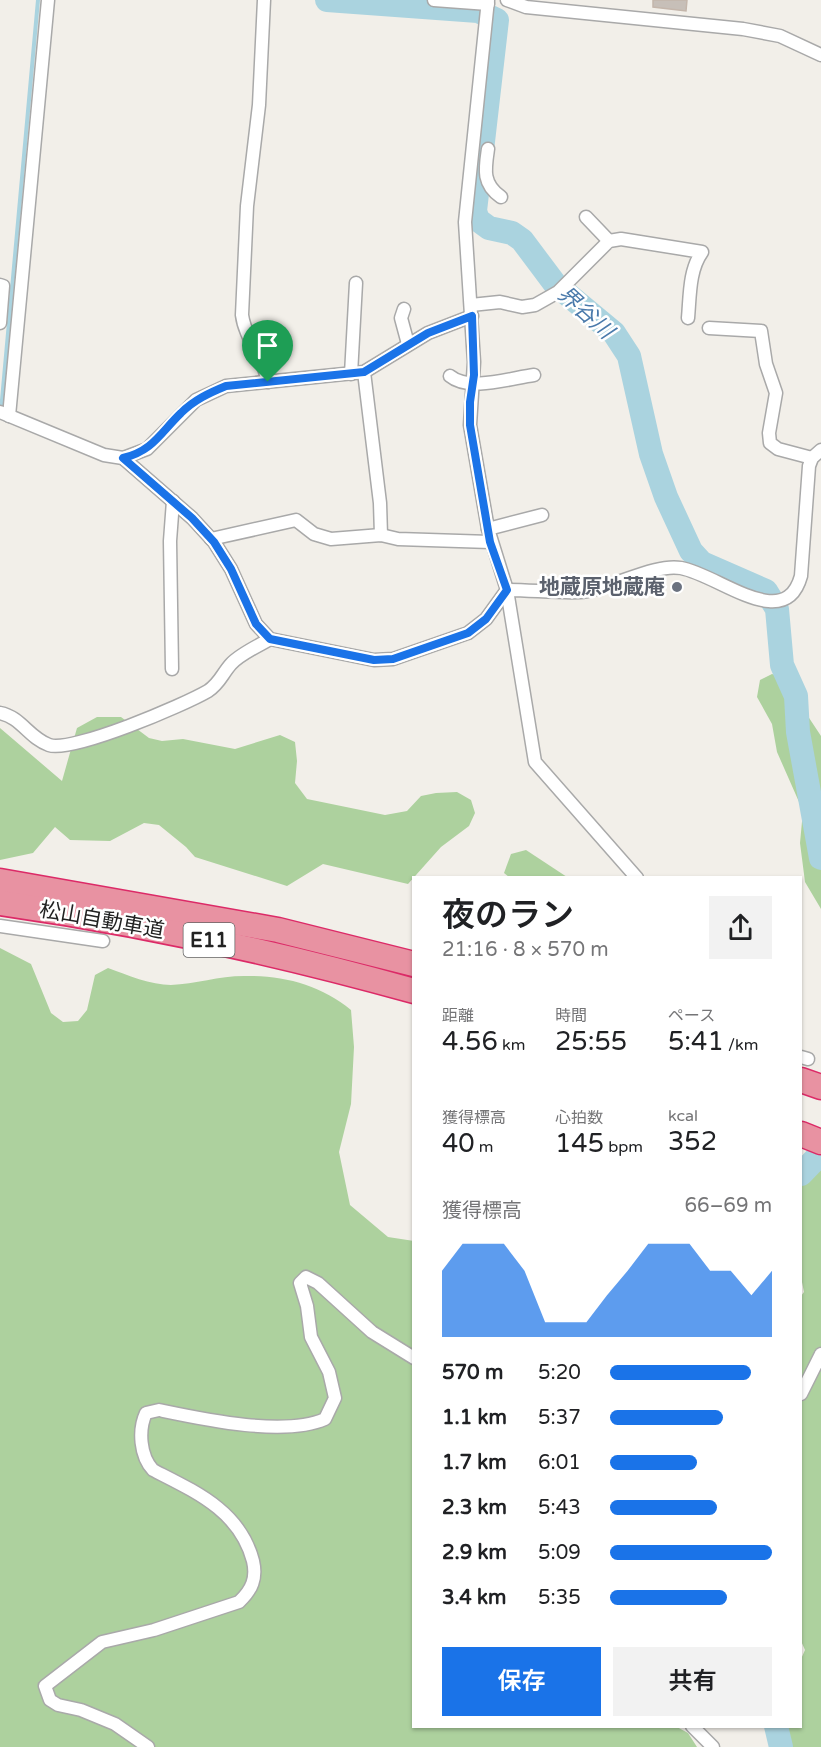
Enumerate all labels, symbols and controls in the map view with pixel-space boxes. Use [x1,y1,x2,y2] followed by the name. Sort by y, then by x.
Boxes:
[552,281,620,346] water label: 界谷川
[242,320,293,382] pin
[251,329,284,362] icon: arrive
[539,575,665,600] place label: 地蔵原地蔵庵
[670,580,684,594] marker: 地蔵原地蔵庵
[442,896,574,935] text: 夜のラン
[709,896,772,959] button: share
[38,897,166,944] street label: 松山自動車道
[184,923,234,957] road number: E11
[442,938,609,962] text: 21:16 · 8 × 570 m
[442,1006,474,1026] text: 距離
[555,1006,587,1026] text: 時間
[668,1006,715,1026] text: ペース
[442,1026,498,1057] text: 4.56
[555,1026,627,1057] text: 25:55
[668,1026,724,1057] text: 5:41
[498,1035,525,1055] text: km
[724,1035,758,1055] text: /km
[668,1106,698,1126] text: kcal
[442,1108,506,1128] text: 獲得標高
[555,1108,603,1128] text: 心拍数
[668,1126,717,1157] text: 352
[442,1128,475,1159] text: 40
[555,1128,604,1159] text: 145
[475,1137,494,1157] text: m
[604,1137,643,1157] text: bpm
[685,1194,772,1218] text: 66–69 m
[442,1199,522,1223] text: 獲得標高
[442,1361,503,1385] text: 570 m
[538,1361,581,1385] text: 5:20
[442,1406,507,1430] text: 1.1 km
[538,1406,581,1430] text: 5:37
[442,1451,507,1475] text: 1.7 km
[538,1451,581,1475] text: 6:01
[442,1496,507,1520] text: 2.3 km
[538,1496,581,1520] text: 5:43
[442,1541,507,1565] text: 2.9 km
[538,1541,581,1565] text: 5:09
[442,1586,506,1610] text: 3.4 km
[538,1586,581,1610] text: 5:35
[442,1647,601,1716] button: 保存
[613,1647,772,1716] button: 共有

